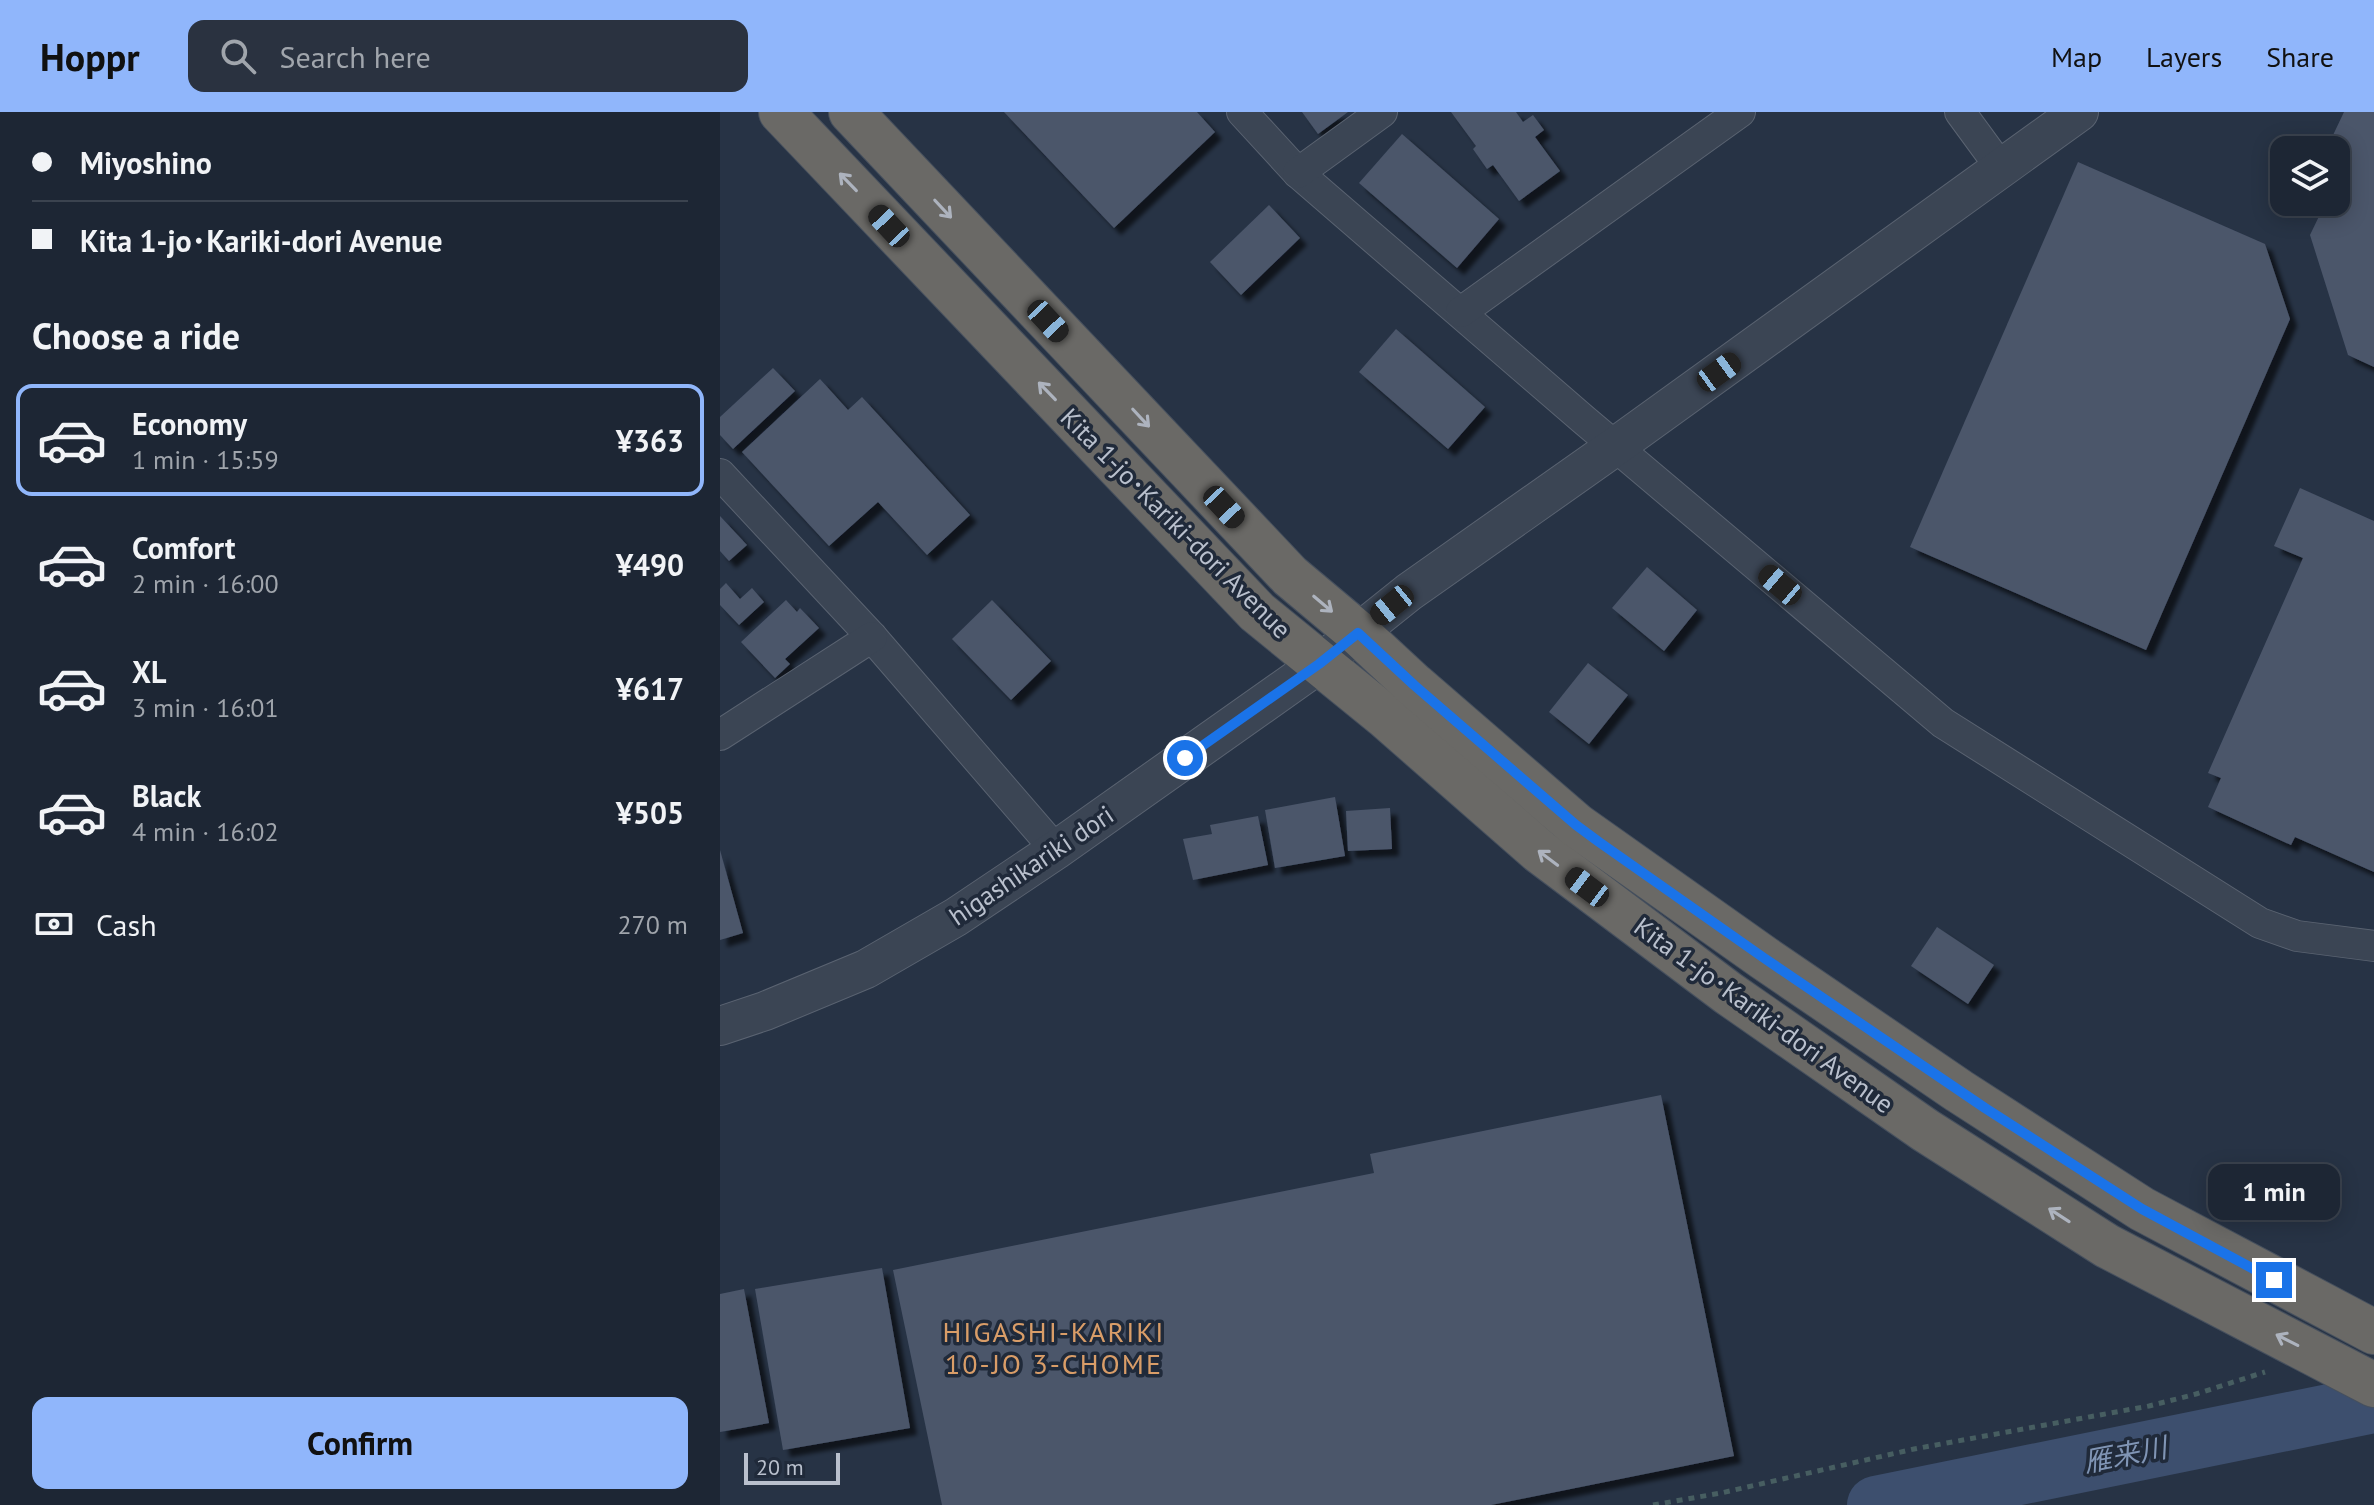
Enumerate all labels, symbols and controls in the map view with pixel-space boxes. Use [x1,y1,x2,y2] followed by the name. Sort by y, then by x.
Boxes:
[188,20,748,92] search box
[40,32,140,81] text: Hoppr
[216,34,260,78] icon: search
[280,37,431,76] text: Search here
[2051,38,2102,75] text: Map
[2146,38,2222,75] text: Layers
[2266,38,2334,75] text: Share
[2270,136,2350,216] map controls
[2270,136,2350,216] button: layers
[80,143,212,182] text: Miyoshino
[839,172,858,192] one-way arrow
[933,199,952,219] one-way arrow
[864,200,914,252] car
[80,221,443,260] text: Kita 1-jo･Kariki-dori Avenue
[1023,295,1073,347] car
[32,312,240,359] text: Choose a ride
[1693,348,1745,396] car
[1037,381,1056,401] one-way arrow
[1054,401,1298,645] street label: Kita 1-jo･Kariki-dori Avenue
[36,404,108,476] icon: car
[132,404,247,443] text: Economy
[1131,408,1149,428] one-way arrow
[616,421,684,460] text: ¥363
[132,443,279,476] text: 1 min · 15:59
[1199,481,1249,533] car
[36,528,108,600] icon: car
[132,528,235,567] text: Comfort
[616,545,684,584] text: ¥490
[1754,560,1806,610] car
[132,567,279,600] text: 2 min · 16:00
[1366,581,1418,629] car
[1312,595,1333,613] one-way arrow
[36,652,108,724] icon: car
[132,652,166,691] text: XL
[616,669,684,708] text: ¥617
[132,691,279,724] text: 3 min · 16:01
[1167,740,1203,776] route start
[36,776,108,848] icon: car
[132,776,201,815] text: Black
[616,793,684,832] text: ¥505
[942,798,1120,932] street label: higashikariki dori
[132,815,279,848] text: 4 min · 16:02
[1538,849,1559,866] one-way arrow
[1561,863,1613,911] car
[32,902,76,946] icon: cash
[96,905,157,944] text: Cash
[617,908,688,941] text: 270 m
[1628,910,1900,1120] street label: Kita 1-jo･Kariki-dori Avenue
[2208,1164,2340,1220] callout: 1 min
[2242,1175,2306,1208] text: 1 min
[2048,1207,2071,1223] one-way arrow
[2256,1262,2292,1298] route end
[942,1313,1166,1382] district label: HIGASHI-KARIKI 10-JO 3-CHOME
[2275,1331,2299,1347] one-way arrow
[32,1397,688,1489] button: Confirm
[2080,1427,2173,1480] water label: 雁来川
[744,1449,840,1485] scale bar
[756,1453,804,1481] text: 20 m

